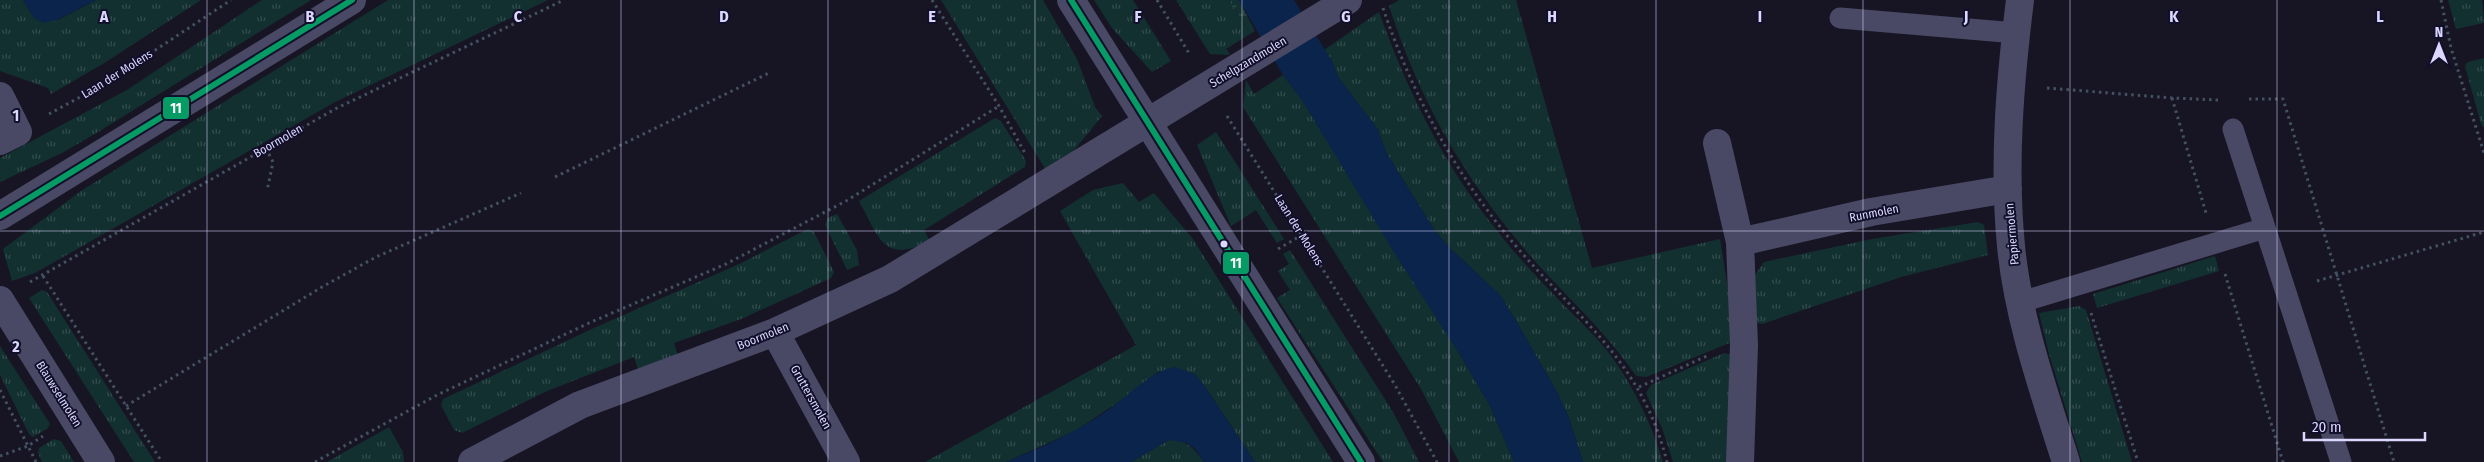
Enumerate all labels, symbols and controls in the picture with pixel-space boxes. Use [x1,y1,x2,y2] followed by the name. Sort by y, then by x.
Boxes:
[99,7,109,26] text: A
[306,7,315,26] text: B
[514,7,523,26] text: C
[719,7,729,26] text: D
[928,7,936,26] text: E
[1134,7,1142,26] text: F
[1341,7,1351,26] text: G
[1547,7,1557,26] text: H
[1758,7,1762,26] text: I
[1963,7,1968,26] text: J
[2169,7,2179,26] text: K
[2376,7,2384,26] text: L
[2414,20,2464,70] north arrow
[2435,24,2443,41] text: N
[1207,34,1289,90] street label: Schelpzandmolen
[79,47,155,101] street label: Laan der Molens
[162,96,190,120] line badge: 11
[170,100,182,117] text: 11
[13,106,19,125] text: 1
[251,121,305,161] street label: Boormolen
[1272,192,1326,268] street label: Laan der Molens
[1848,201,1900,225] street label: Runmolen
[2002,203,2022,265] street label: Papiermolen
[1219,239,1229,249] unlabelled marker
[1222,251,1250,275] line badge: 11
[1230,255,1242,272] text: 11
[735,319,791,353] street label: Boormolen
[11,337,20,356] text: 2
[33,359,85,429] street label: Blauwselmolen
[788,363,834,431] street label: Gruttersmolen
[2304,410,2425,442] scale bar
[2312,418,2342,436] text: 20 m

